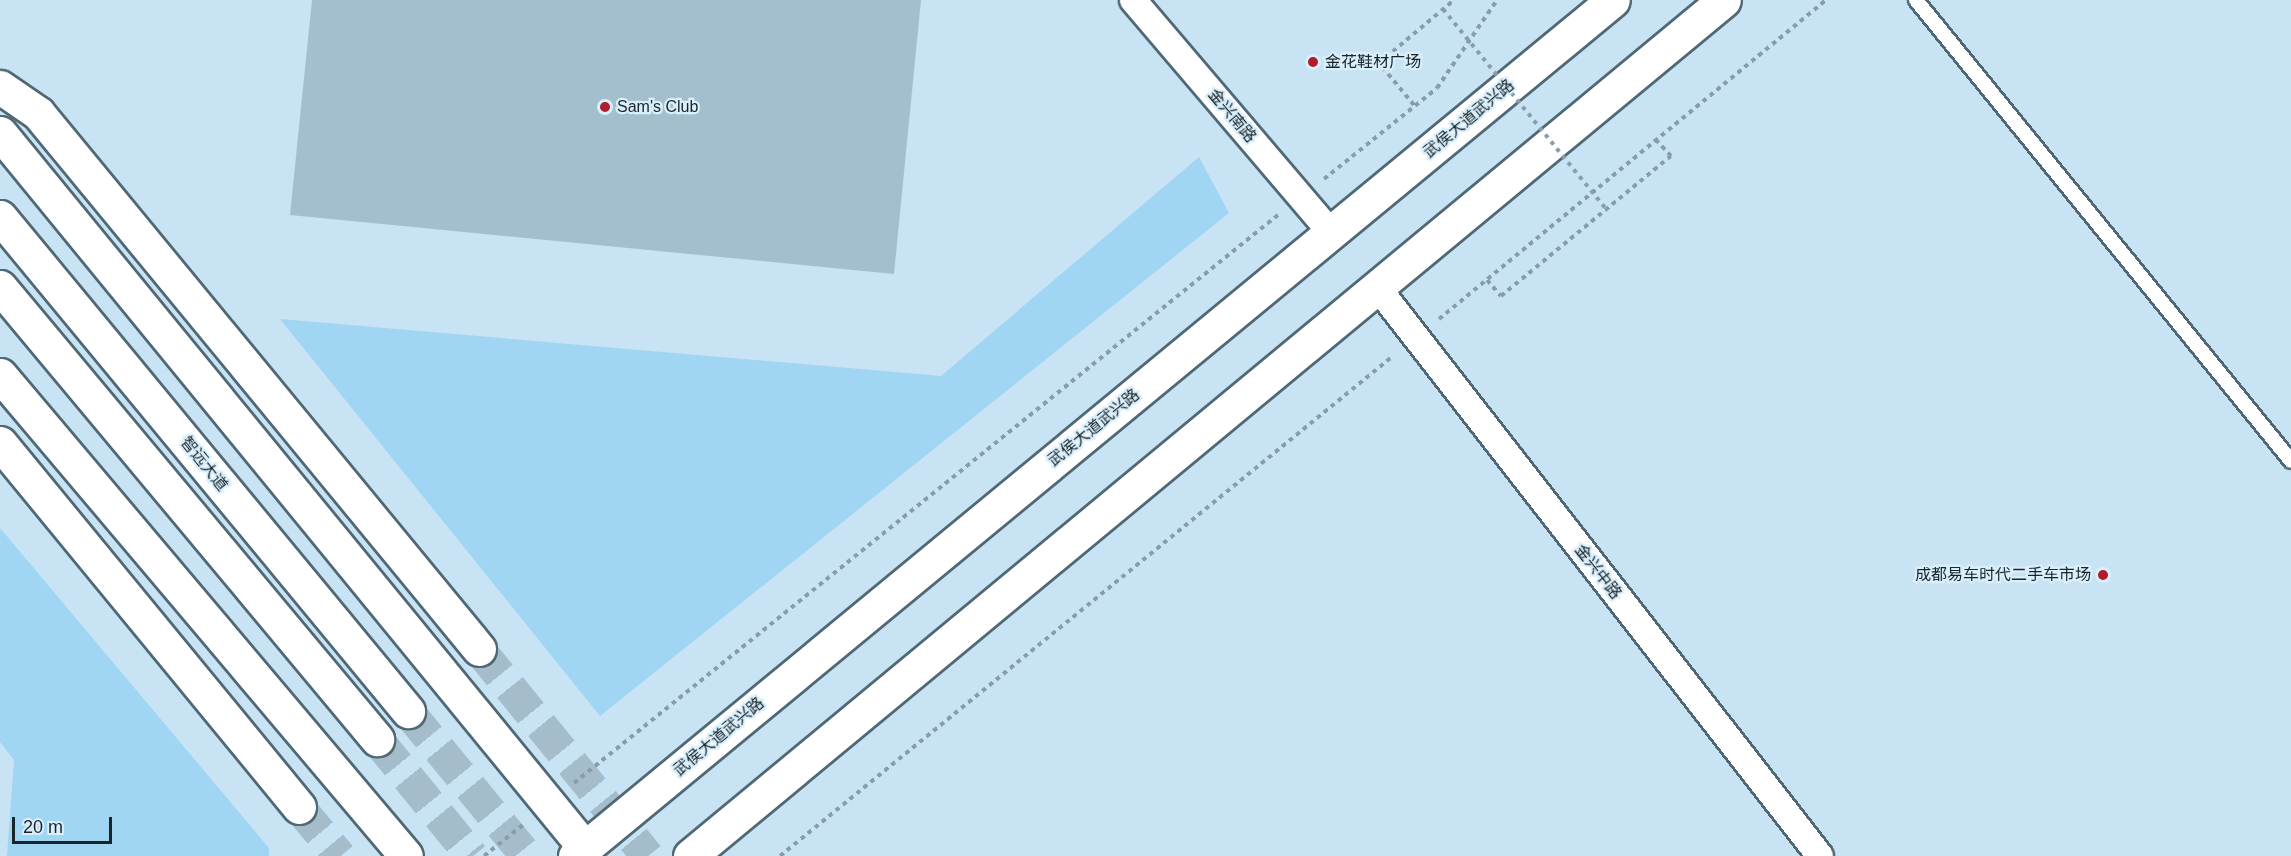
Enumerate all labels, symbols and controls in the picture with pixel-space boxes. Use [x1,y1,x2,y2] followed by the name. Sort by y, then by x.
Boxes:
[1325,52,1421,72] place label: 金花鞋材广场
[1306,55,1320,69] marker: 金花鞋材广场
[1420,76,1518,162] street label: 武侯大道武兴路
[1204,85,1260,147] street label: 金兴南路
[617,97,698,117] place label: Sam's Club
[598,100,612,114] marker: Sam's Club
[1044,385,1144,471] street label: 武侯大道武兴路
[176,433,232,495] street label: 智远大道
[1571,541,1625,603] street label: 金兴中路
[1915,565,2091,585] place label: 成都易车时代二手车市场
[2096,568,2110,582] marker: 成都易车时代二手车市场
[670,694,768,780] street label: 武侯大道武兴路
[15,805,116,843] scale bar
[23,817,63,837] text: 20 m

